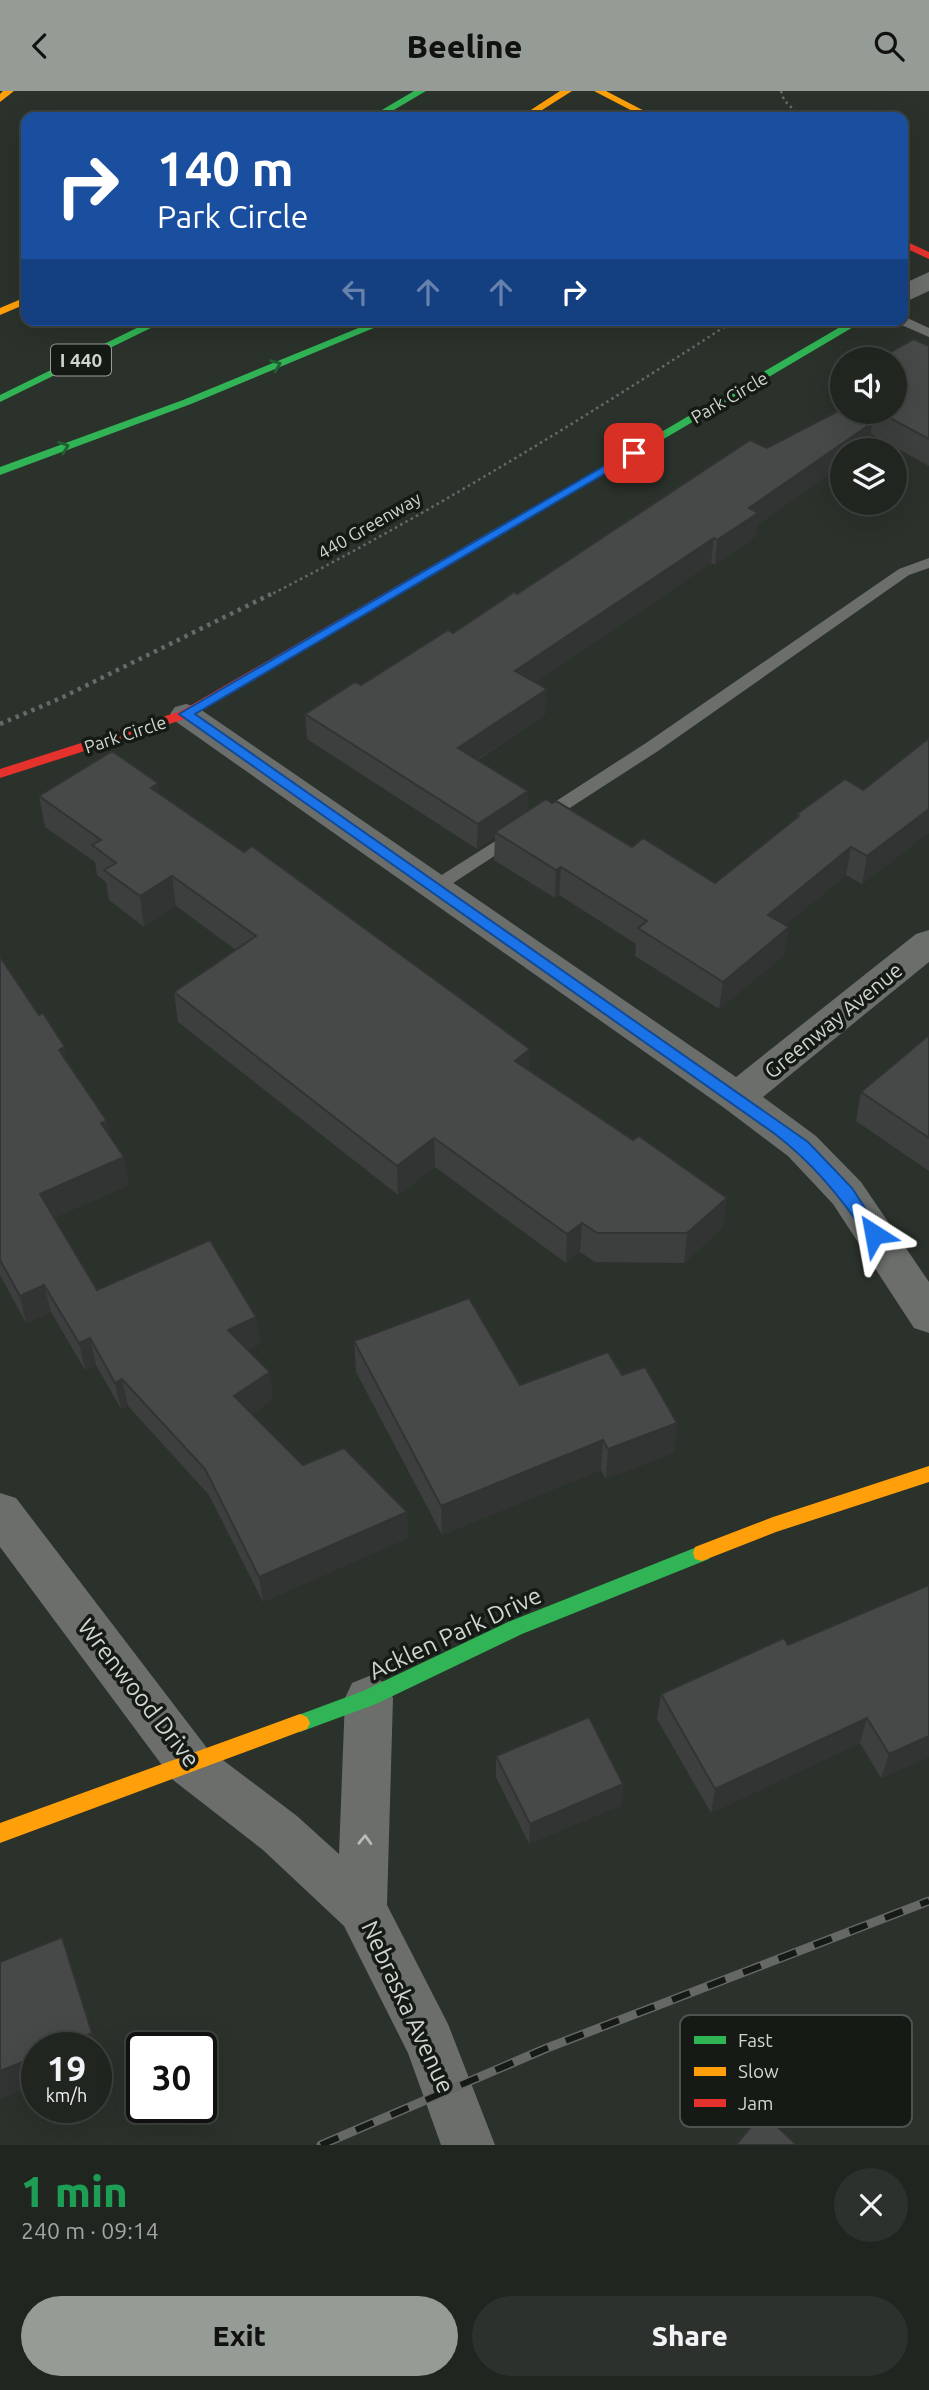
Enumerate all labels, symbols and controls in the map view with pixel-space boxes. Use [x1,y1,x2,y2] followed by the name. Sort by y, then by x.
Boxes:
[21,27,59,65] icon: back
[870,27,908,65] icon: search
[407,28,522,64] text: Beeline
[42,140,133,231] icon: right
[157,140,294,195] text: 140 m
[157,198,308,234] text: Park Circle
[336,273,374,311] icon: left
[409,273,447,311] icon: ahead
[482,273,520,311] icon: ahead
[555,273,593,311] icon: right
[51,345,111,375] road number: I 440
[830,347,907,515] map controls
[830,347,907,424] button: sound
[270,360,282,374] one-way arrow
[687,367,771,427] street label: Park Circle
[604,423,664,483] pin
[615,434,653,472] icon: arrive
[830,438,907,515] button: layers
[58,441,70,455] one-way arrow
[314,487,424,562] street label: 440 Greenway
[81,711,169,757] street label: Park Circle
[759,957,907,1083] street label: Greenway Avenue
[837,1197,911,1271] position arrow
[364,1581,546,1685] street label: Acklen Park Drive
[73,1613,205,1773] street label: Wrenwood Drive
[357,1834,372,1845] one-way arrow
[356,1917,460,2097] street label: Nebraska Avenue
[680,2015,912,2127] legend
[738,2029,773,2051] text: Fast
[126,2032,217,2123] speed limit sign: 30
[47,2048,86,2088] text: 19
[738,2060,779,2082] text: Slow
[46,2085,87,2105] text: km/h
[738,2092,774,2114] text: Jam
[21,2168,128,2215] text: 1 min
[834,2168,908,2242] button: close
[21,2218,159,2243] text: 240 m · 09:14
[21,2296,458,2376] button: Exit
[472,2296,908,2376] button: Share

